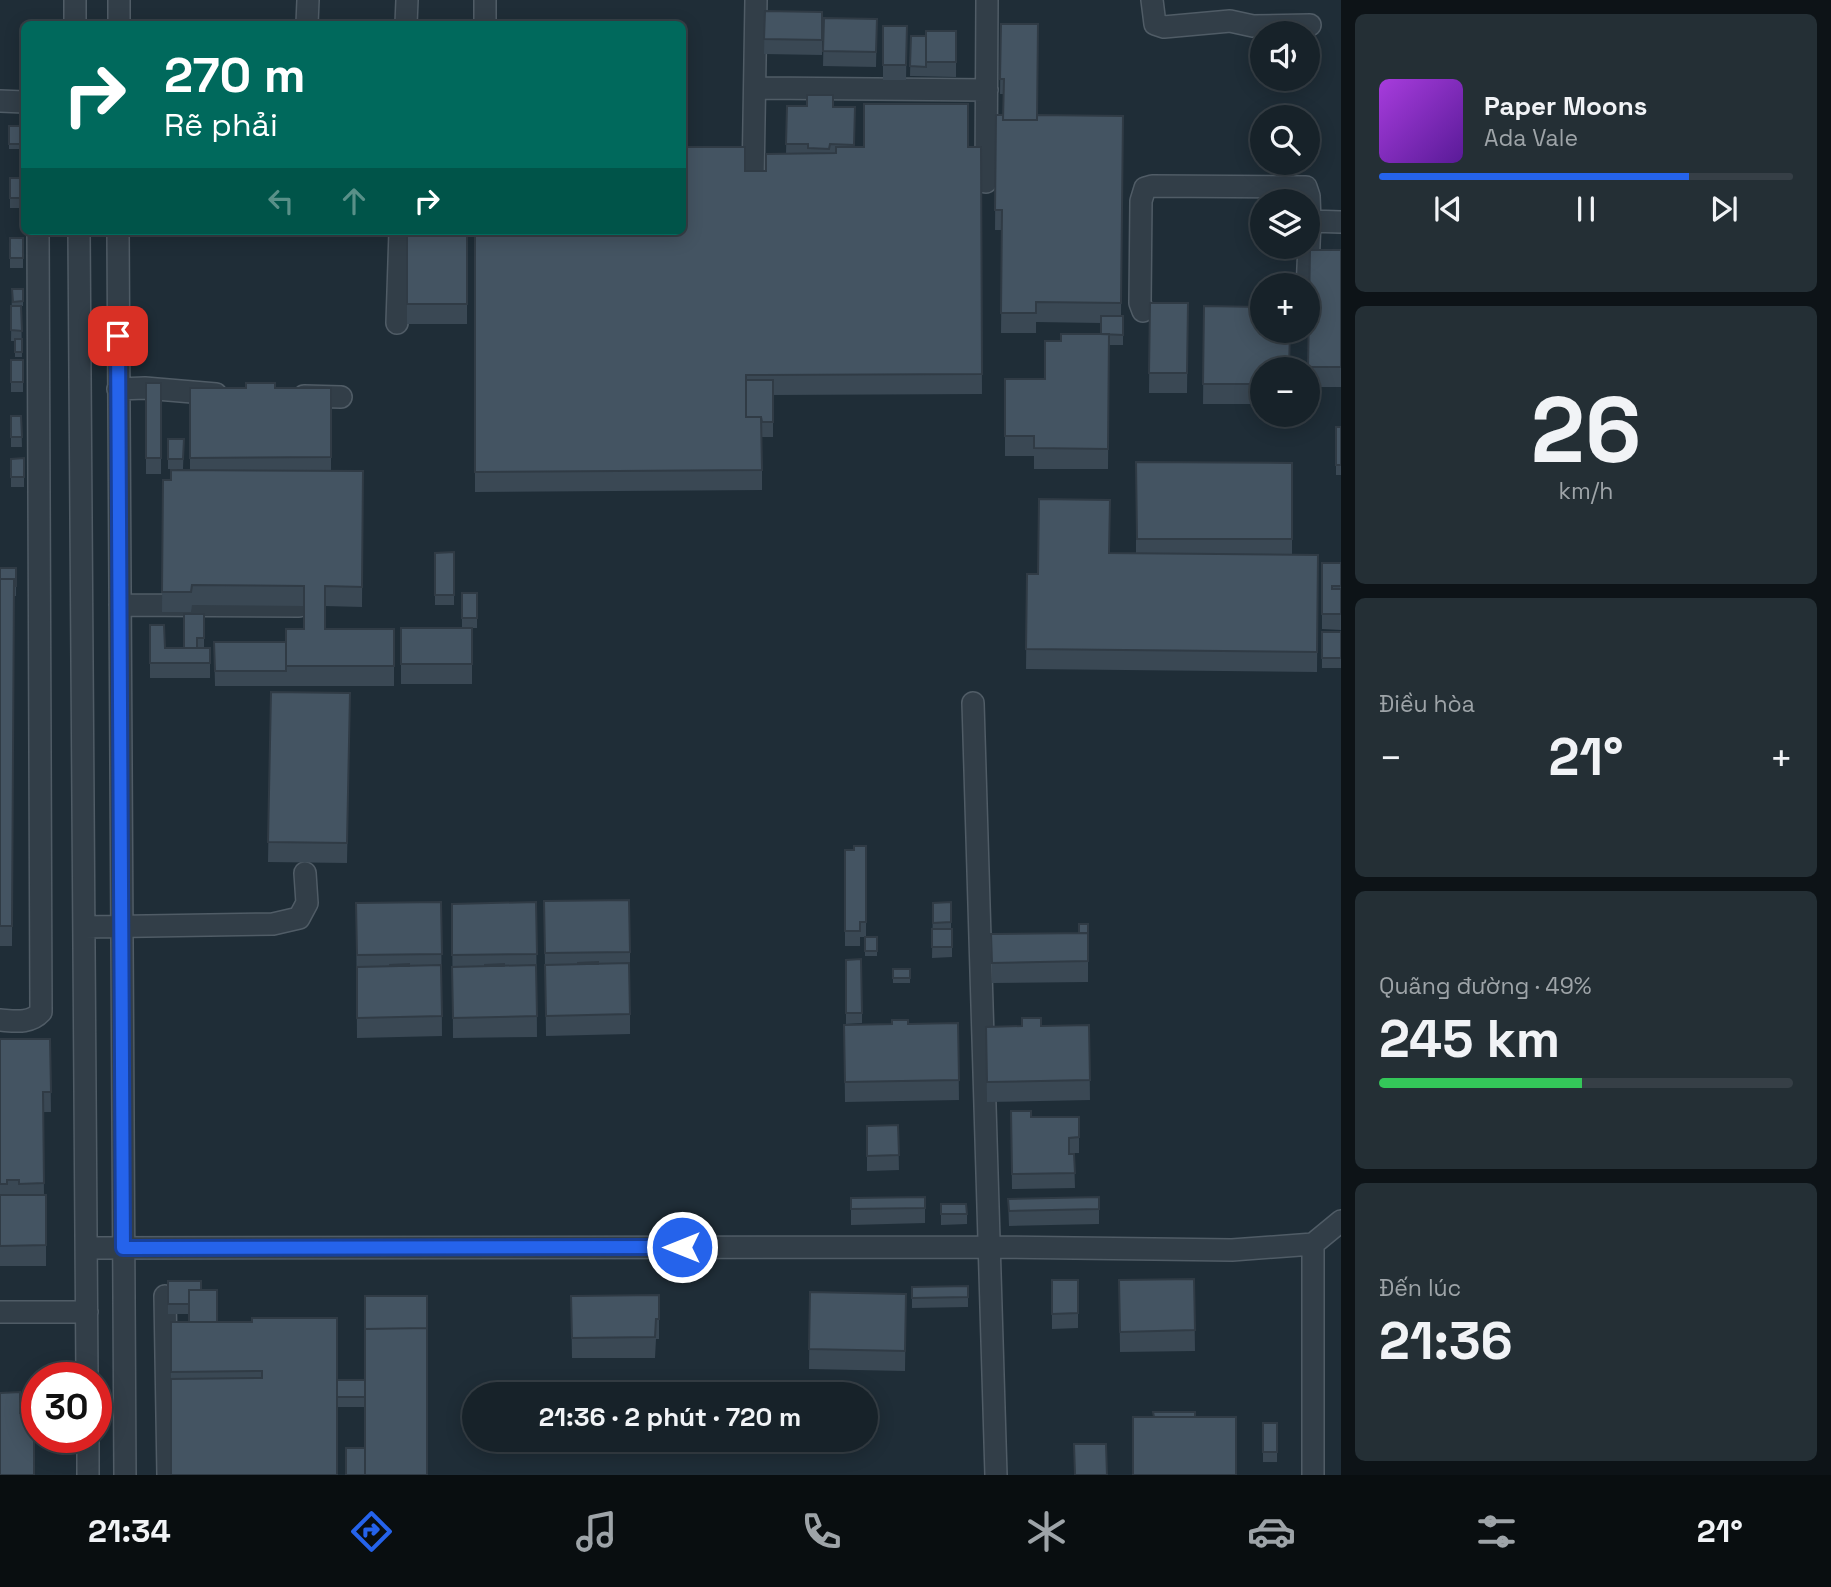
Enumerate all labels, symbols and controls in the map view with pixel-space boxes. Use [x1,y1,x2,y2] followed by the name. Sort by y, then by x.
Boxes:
[1250,21,1320,427] map controls
[1250,21,1320,91] button: sound
[164,44,306,106] text: 270 m
[49,49,140,140] icon: right
[1484,89,1647,123] text: Paper Moons
[164,105,278,145] text: Rẽ phải
[1250,105,1320,175] button: search
[1484,123,1578,153] text: Ada Vale
[262,182,300,220] icon: left
[335,182,373,220] icon: ahead
[408,182,446,220] icon: right
[1250,189,1320,259] button: layers
[1429,190,1467,228] icon: previous
[1567,190,1605,228] icon: pause
[1705,190,1743,228] icon: next
[1250,273,1320,343] button: +
[88,306,148,366] pin
[99,317,137,355] icon: arrive
[1250,357,1320,427] button: −
[1531,372,1641,489] text: 26
[1559,476,1613,506] text: km/h
[1379,689,1475,719] text: Điều hòa
[1549,724,1623,790] text: 21°
[1379,734,1403,782] text: −
[1769,734,1793,782] text: +
[1379,971,1592,1001] text: Quãng đường · 49%
[1379,1006,1560,1072] text: 245 km
[645,1210,719,1284] position arrow
[1379,1273,1461,1303] text: Đến lúc
[1379,1308,1513,1374] text: 21:36
[21,1362,112,1453] speed limit sign: 30
[539,1400,801,1434] text: 21:36 · 2 phút · 720 m
[347,1507,396,1556] icon: directions
[572,1507,621,1556] icon: music
[797,1507,846,1556] icon: phone
[1022,1507,1071,1556] icon: climate
[1247,1507,1296,1556] icon: car
[1472,1507,1521,1556] icon: filters
[88,1511,171,1551] text: 21:34
[1697,1511,1743,1551] text: 21°

